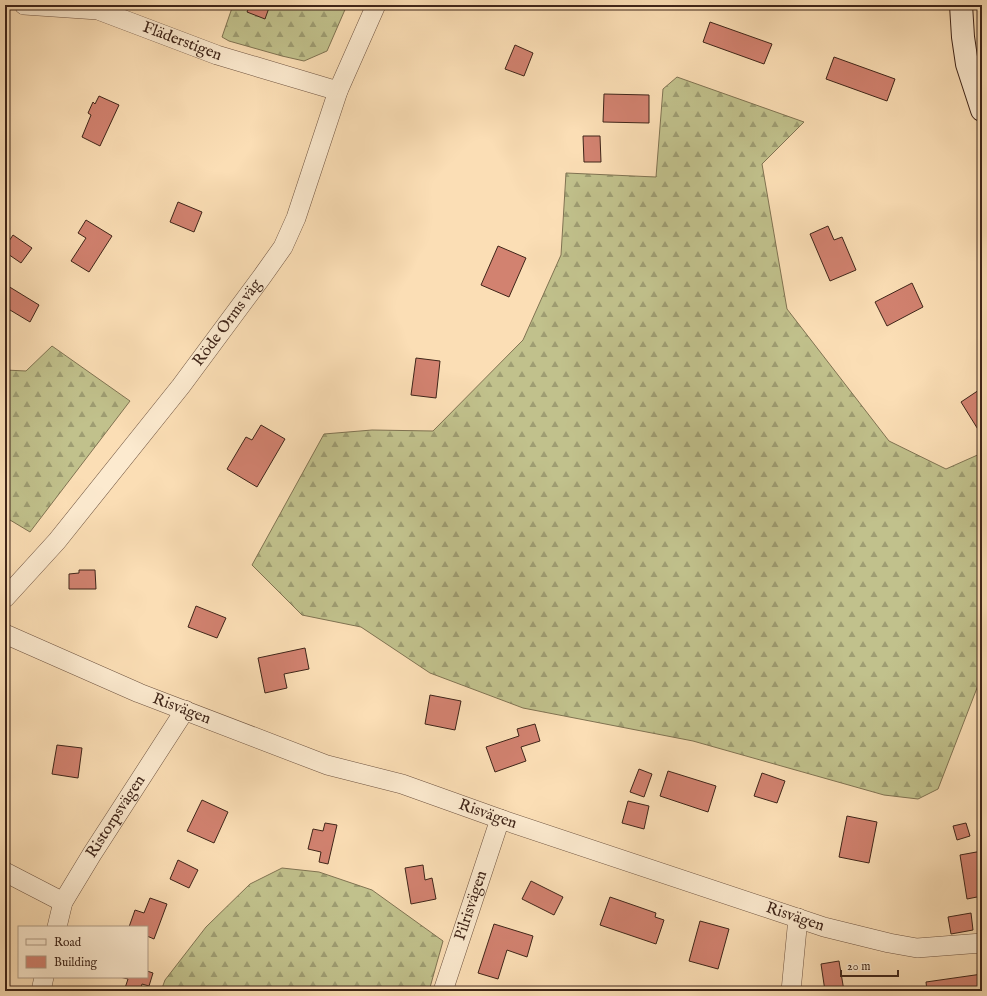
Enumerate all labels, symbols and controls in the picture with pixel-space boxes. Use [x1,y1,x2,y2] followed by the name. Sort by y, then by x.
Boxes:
[140,18,225,66] street label: Fläderstigen
[189,275,267,371] street label: Röde Orms väg
[150,689,214,730] street label: Risvägen
[82,771,150,862] street label: Ristorpsvägen
[456,795,520,834] street label: Risvägen
[450,868,492,943] street label: Pilrisvägen
[763,898,827,937] street label: Risvägen
[18,926,148,978] legend
[54,935,82,950] text: Road
[841,952,898,978] scale bar
[54,955,98,970] text: Building
[847,959,870,974] text: 20 m

